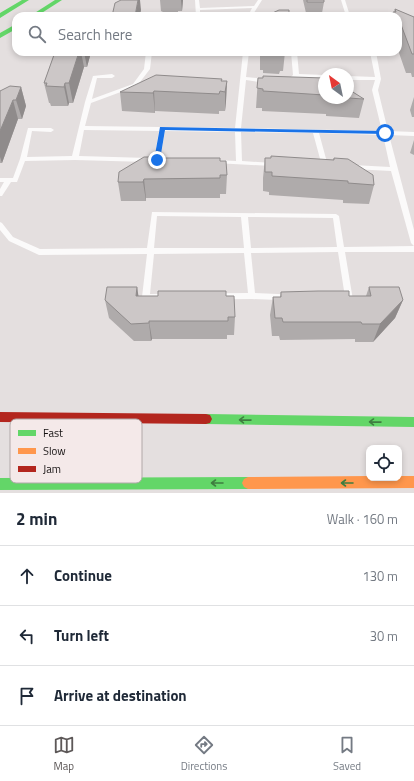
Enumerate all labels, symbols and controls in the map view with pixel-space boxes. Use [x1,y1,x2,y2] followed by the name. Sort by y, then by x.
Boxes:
[12,12,402,56] search box
[26,23,48,45] icon: search
[58,23,132,46] text: Search here
[318,68,354,104] north arrow
[376,124,394,142] route start
[148,151,166,169] route end
[239,416,252,424] one-way arrow
[369,418,382,426] one-way arrow
[10,419,142,483] legend
[43,425,63,441] text: Fast
[43,443,66,459] text: Slow
[366,445,402,481] map controls
[366,445,402,481] button: locate
[43,461,61,477] text: Jam
[211,479,224,487] one-way arrow
[341,479,354,487] one-way arrow
[16,506,57,532] text: 2 min
[327,509,398,529] text: Walk · 160 m
[54,564,112,587] text: Continue
[16,565,38,587] icon: ahead
[362,566,398,586] text: 130 m
[54,624,109,647] text: Turn left
[16,625,38,647] icon: left
[370,626,398,646] text: 30 m
[54,684,187,707] text: Arrive at destination
[16,685,38,707] icon: arrive
[53,734,75,774] tab: Map
[181,734,227,774] tab: Directions
[333,734,361,774] tab: Saved

